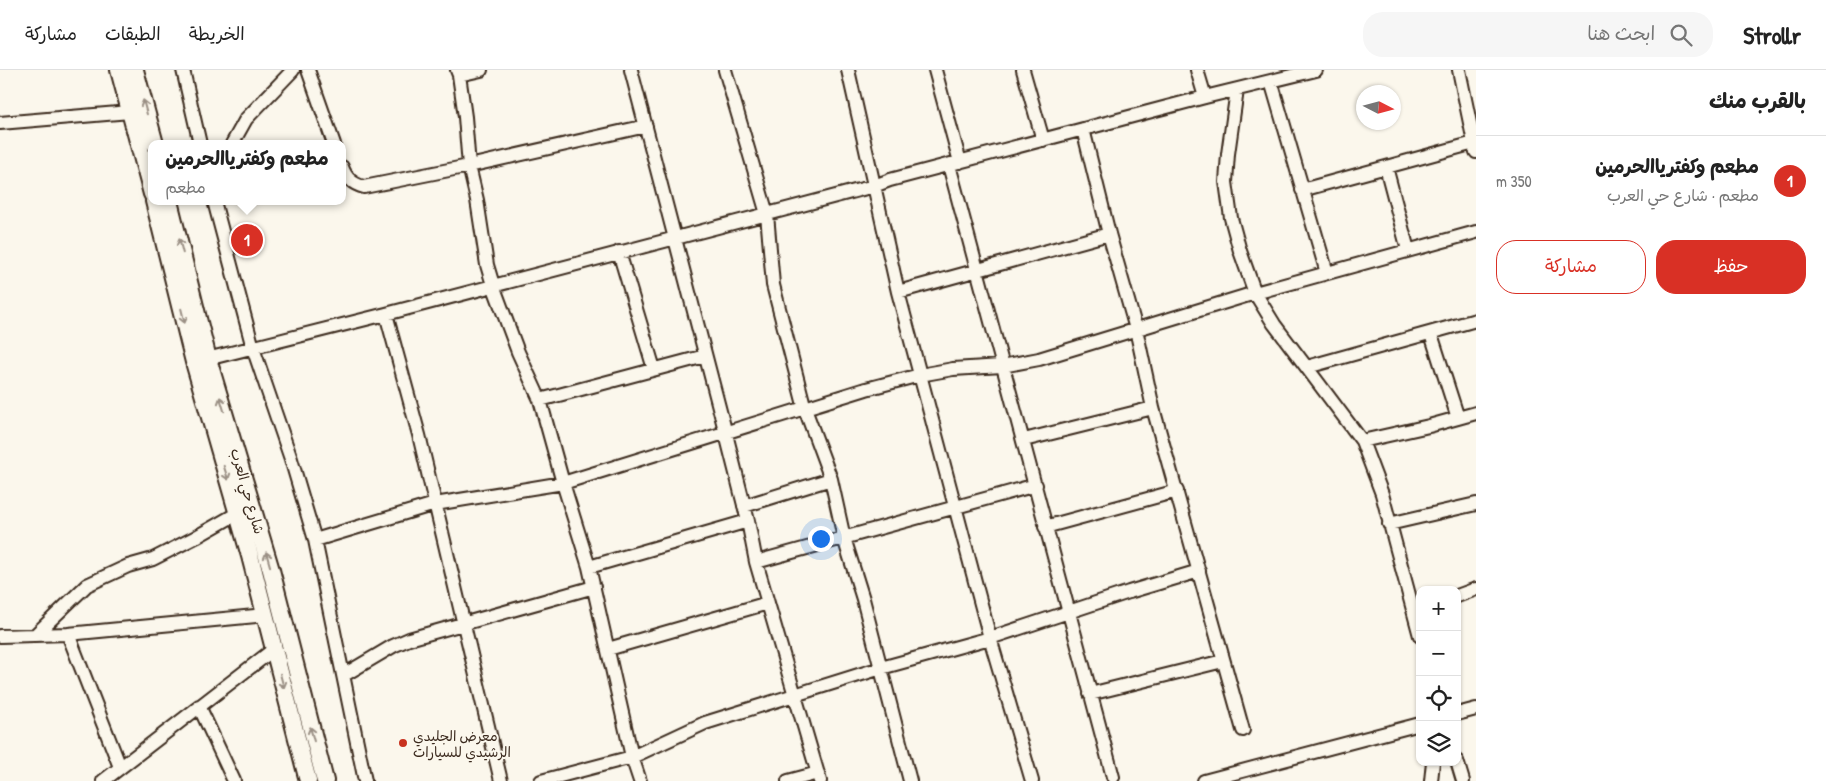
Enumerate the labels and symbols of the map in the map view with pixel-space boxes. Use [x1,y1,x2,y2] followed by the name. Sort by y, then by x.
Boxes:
[1356,85,1401,130] north arrow
[140,99,149,115] one-way arrow
[231,221,263,259] pin: 1
[176,239,185,255] one-way arrow
[179,308,188,324] one-way arrow
[216,396,226,412] one-way arrow
[223,446,269,537] street label: شارع حي العرب
[222,465,231,480] one-way arrow
[808,526,834,552] your location
[262,552,272,568] one-way arrow
[278,672,287,688] one-way arrow
[307,726,316,742] one-way arrow
[413,726,511,763] place label: معرض الجليدي الرشيدي للسيارات
[397,737,409,749] marker: معرض الجليدي الرشيدي للسيارات

